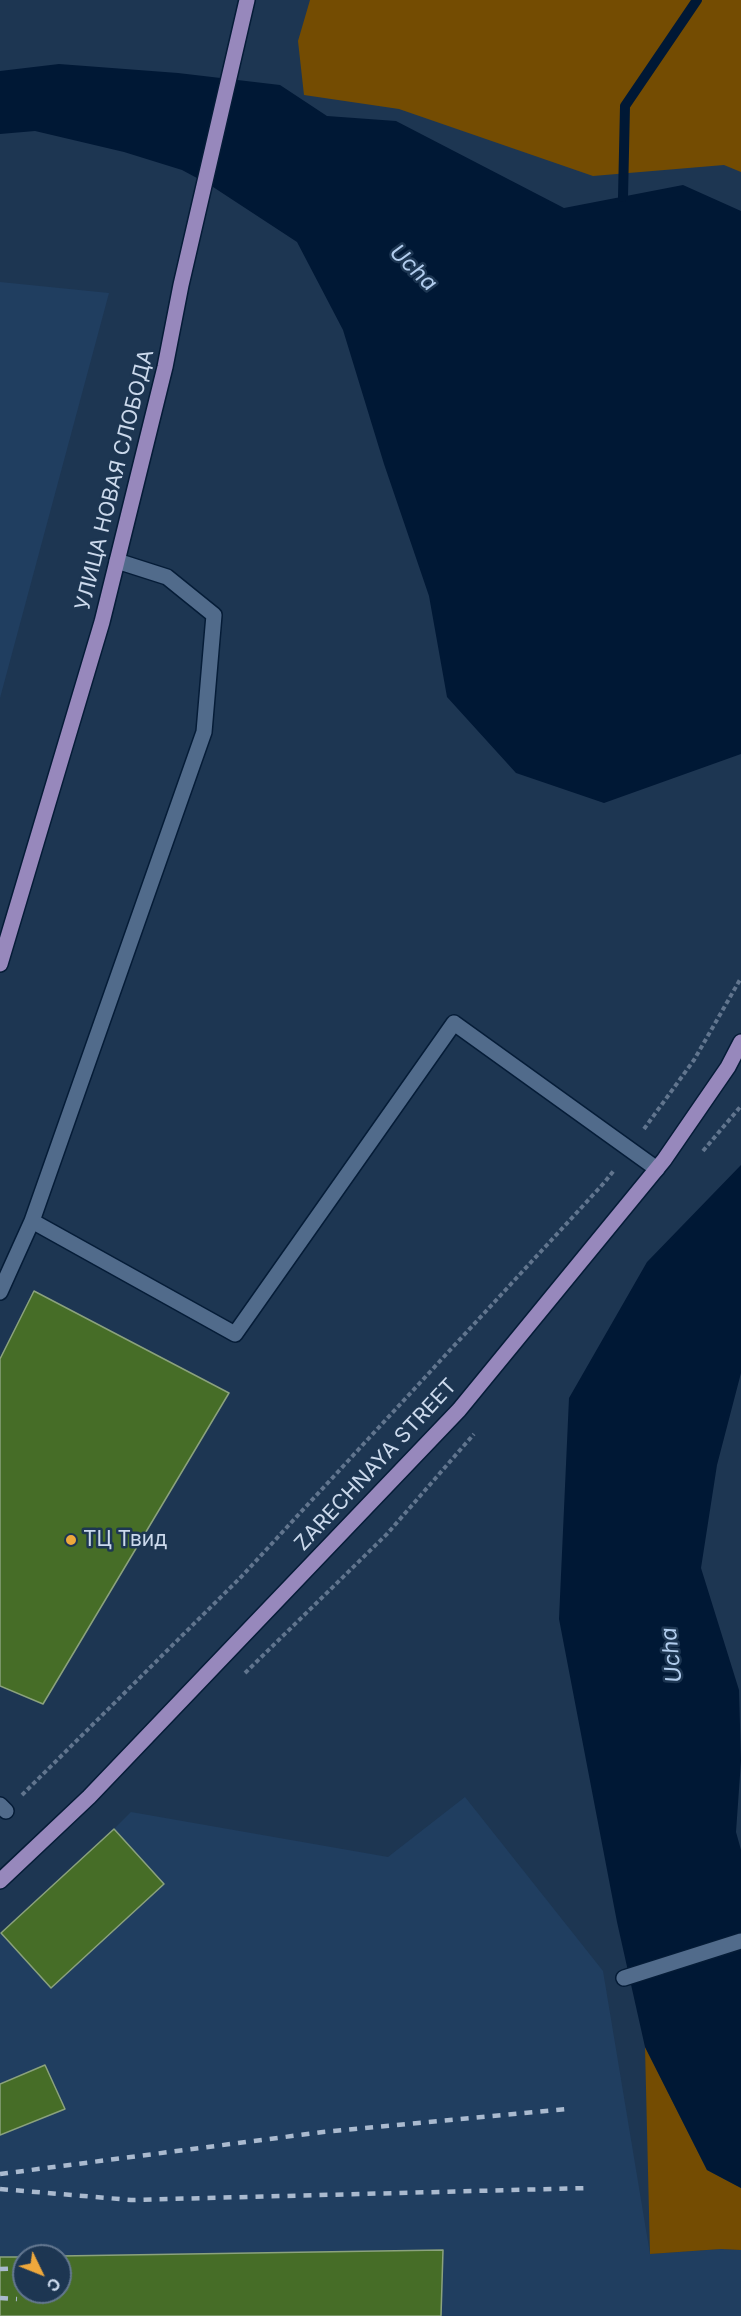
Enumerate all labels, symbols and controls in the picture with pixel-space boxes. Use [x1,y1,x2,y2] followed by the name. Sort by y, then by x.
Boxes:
[384,239,442,297] water label: Ucha
[70,347,160,613] street label: УЛИЦА НОВАЯ СЛОБОДА
[290,1374,462,1556] street label: ZARECHNAYA STREET
[83,1527,167,1553] place label: ТЦ Твид
[64,1533,78,1547] marker: ТЦ Твид
[656,1626,688,1684] water label: Ucha
[12,2244,72,2304] north arrow
[42,2274,65,2296] text: С

